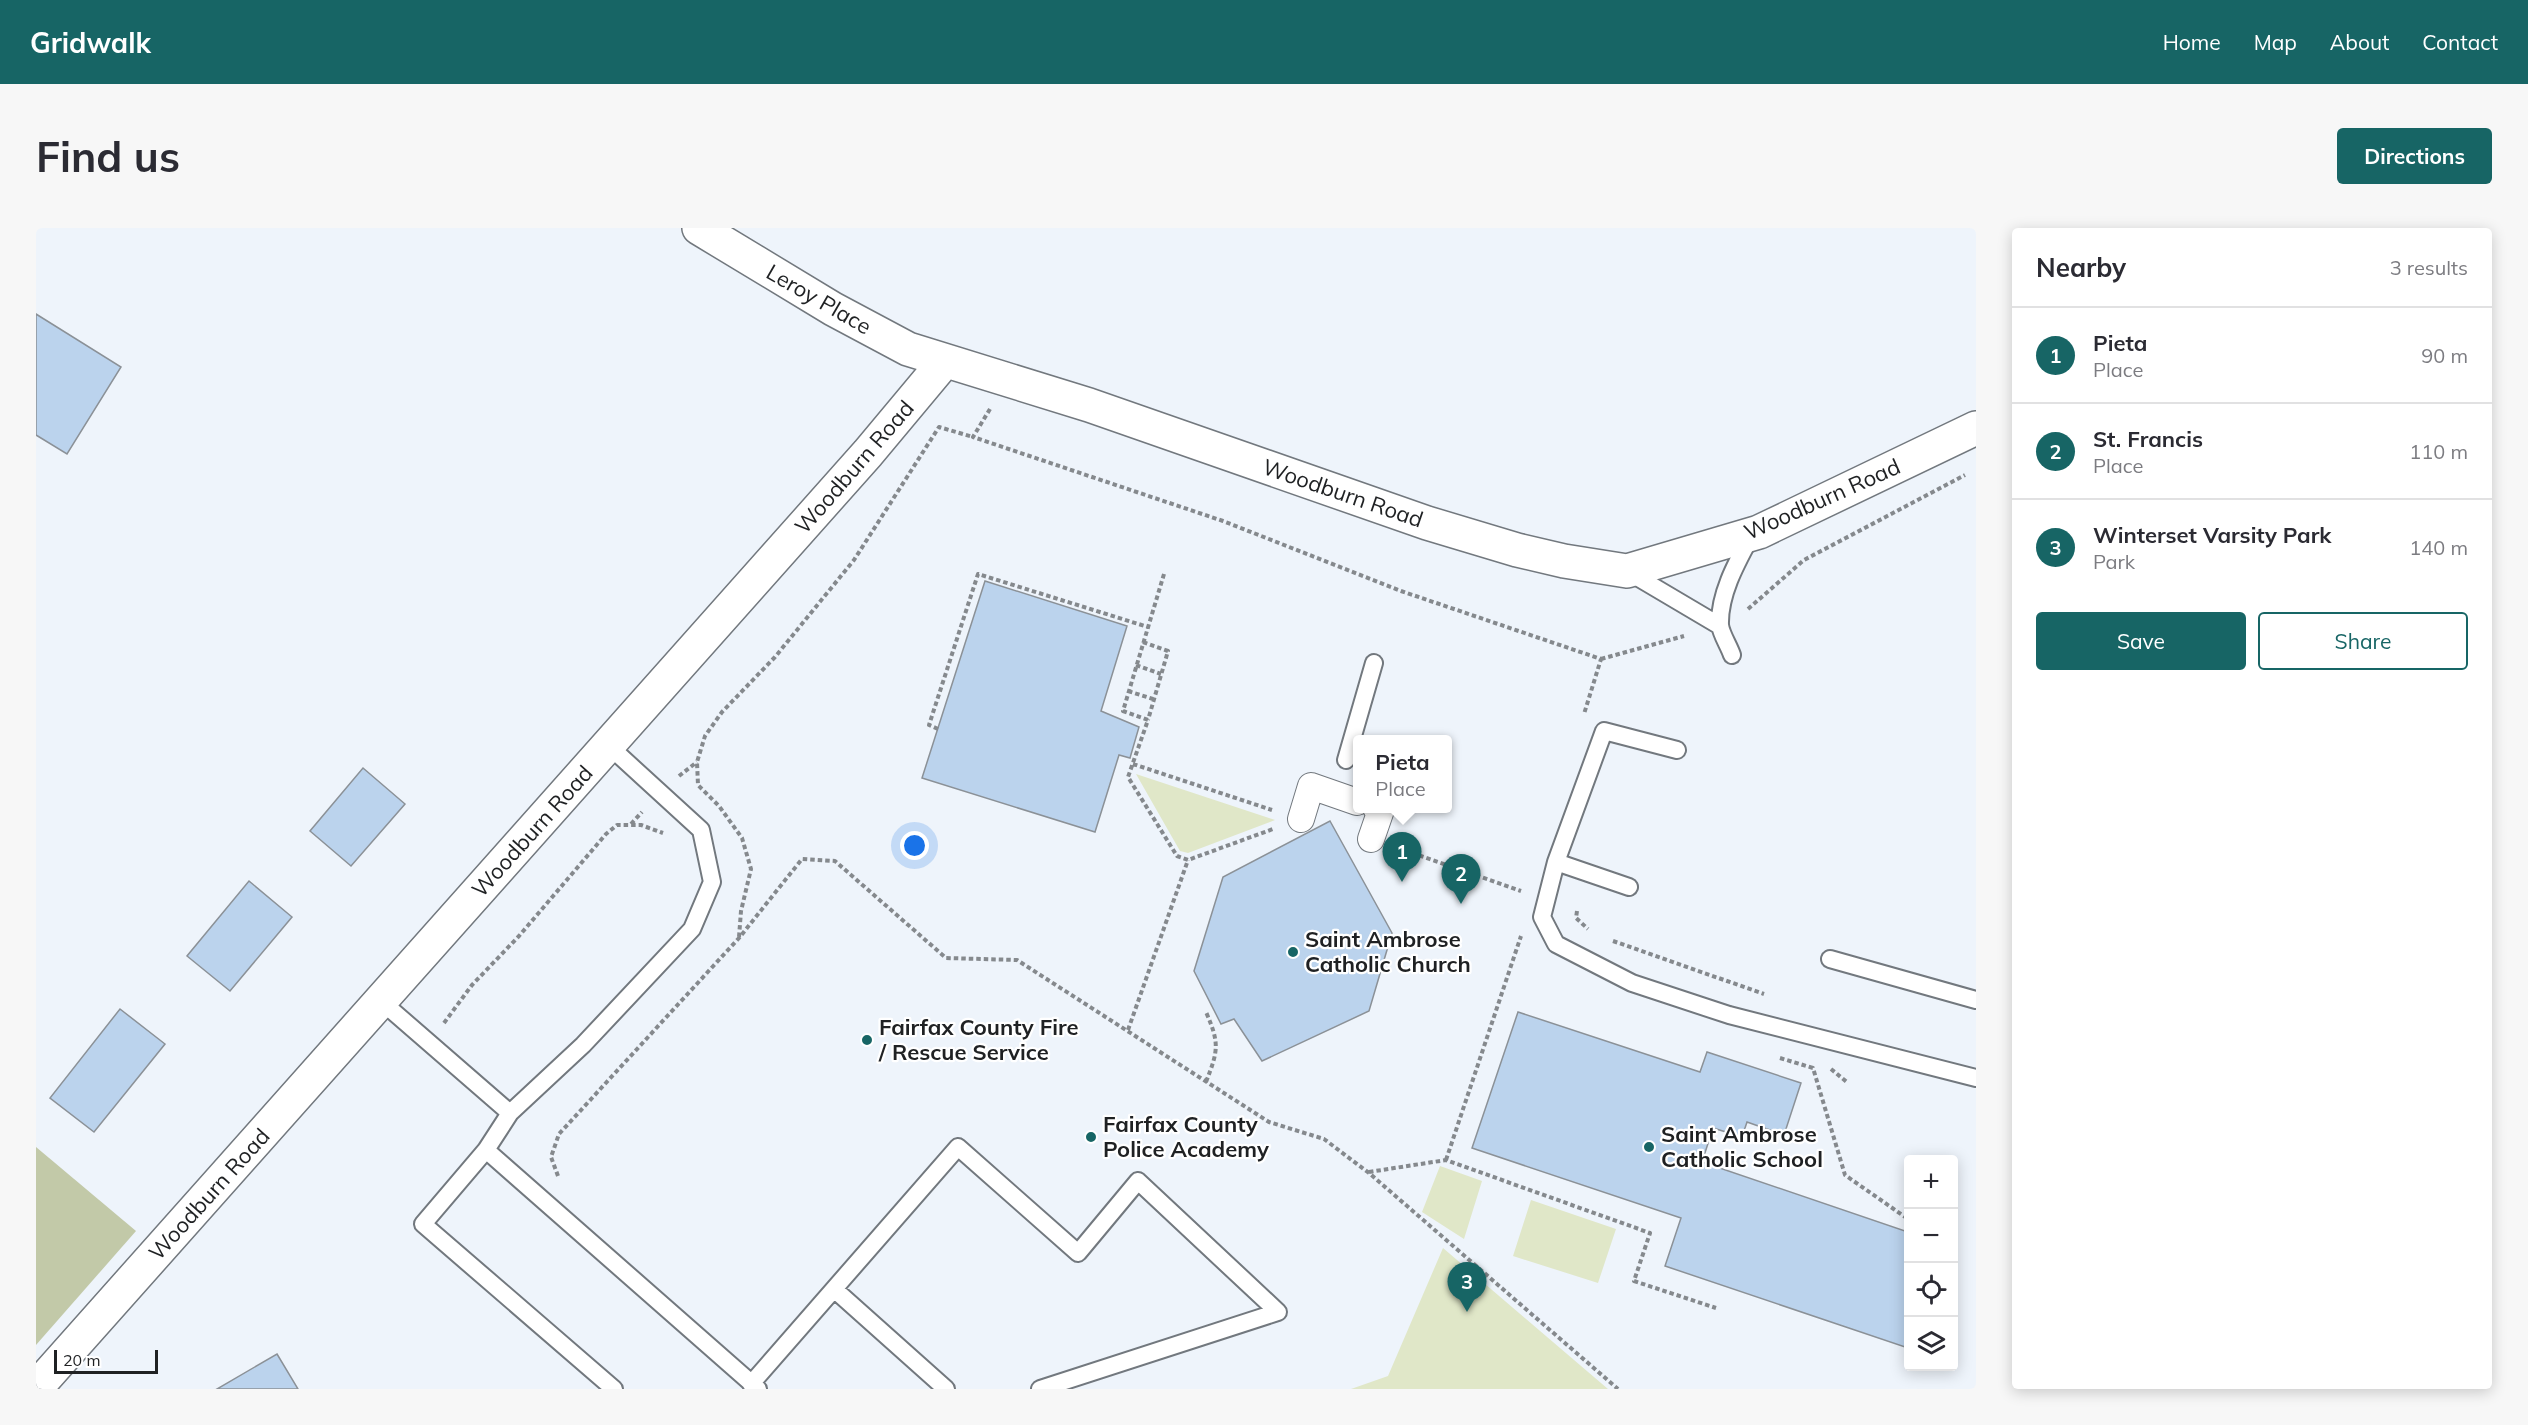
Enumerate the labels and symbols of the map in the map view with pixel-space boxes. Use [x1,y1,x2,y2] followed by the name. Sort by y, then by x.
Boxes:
[761,258,877,340] street label: Leroy Place
[788,394,920,540] street label: Woodburn Road
[1259,452,1427,534] street label: Woodburn Road
[1740,452,1904,546] street label: Woodburn Road
[465,759,599,903] street label: Woodburn Road
[900,831,929,860] your location
[1382,832,1422,882] pin: 1
[1442,854,1480,904] pin: 2
[1305,925,1471,978] place label: Saint Ambrose Catholic Church
[1286,945,1300,959] marker: Saint Ambrose Catholic Church
[878,1013,1079,1066] place label: Fairfax County Fire / Rescue Service
[860,1033,874,1047] marker: Fairfax County Fire / Rescue Service
[1103,1110,1269,1163] place label: Fairfax County Police Academy
[1661,1120,1823,1173] place label: Saint Ambrose Catholic School
[142,1122,276,1266] street label: Woodburn Road
[1084,1130,1098,1144] marker: Fairfax County Police Academy
[1642,1140,1656,1154] marker: Saint Ambrose Catholic School
[1448,1262,1486,1312] pin: 3
[54,1347,158,1374] scale bar

